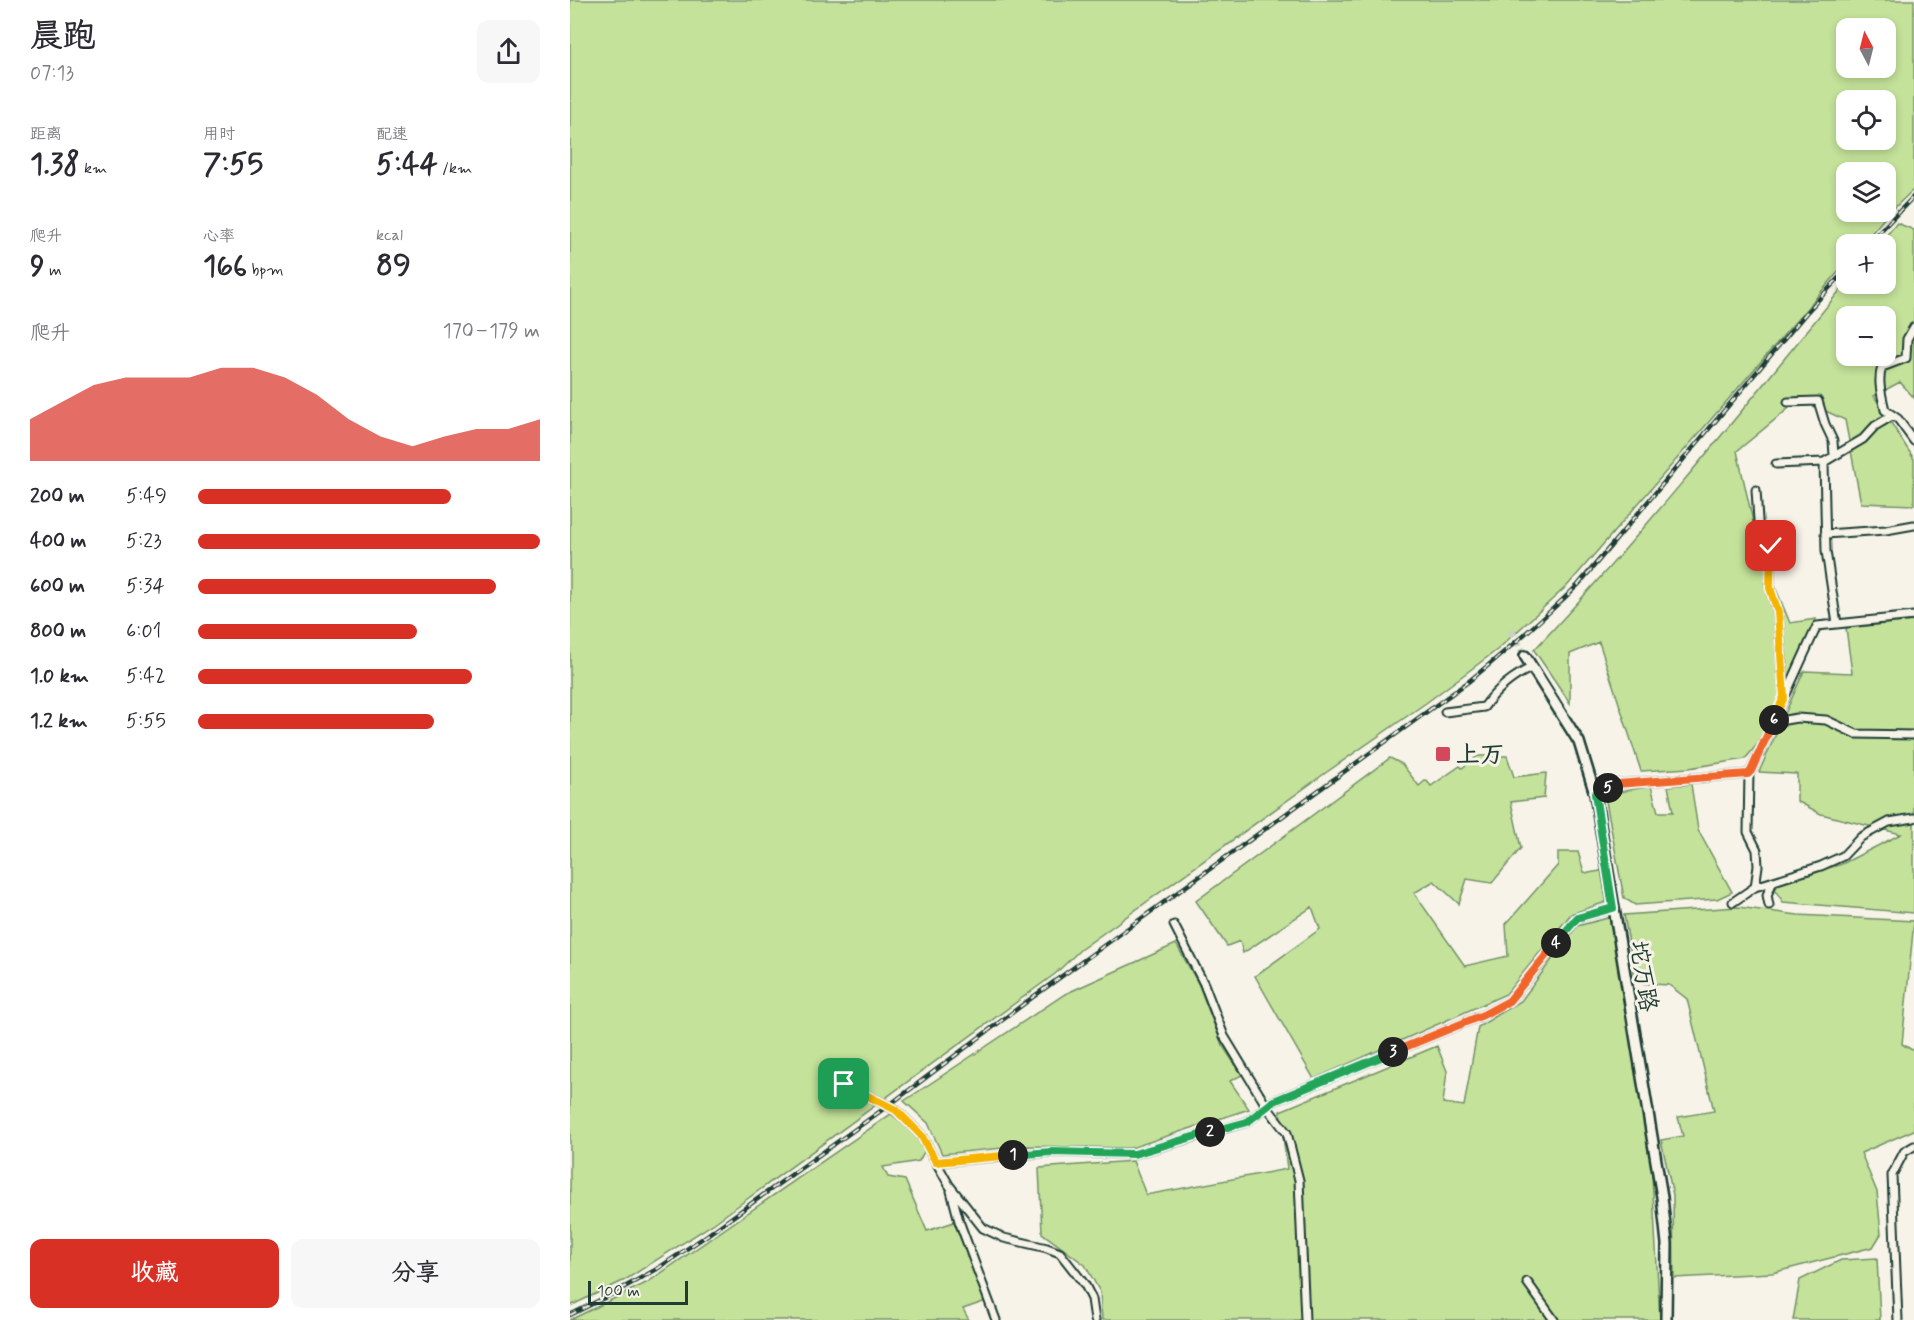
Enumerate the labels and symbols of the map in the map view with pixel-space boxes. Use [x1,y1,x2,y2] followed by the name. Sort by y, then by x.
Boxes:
[1836,18,1896,78] north arrow
[1745,520,1796,571] pin
[1759,705,1789,735] pin: 6
[1456,740,1504,771] place label: 上万
[1434,745,1452,763] marker: 上万
[1593,773,1623,803] pin: 5
[1541,928,1571,958] pin: 4
[1622,938,1663,1014] street label: 坨万路
[1378,1037,1408,1067] pin: 3
[818,1058,869,1109] pin
[1195,1117,1225,1147] pin: 2
[998,1140,1028,1170] pin: 1
[588,1278,688,1306] scale bar

